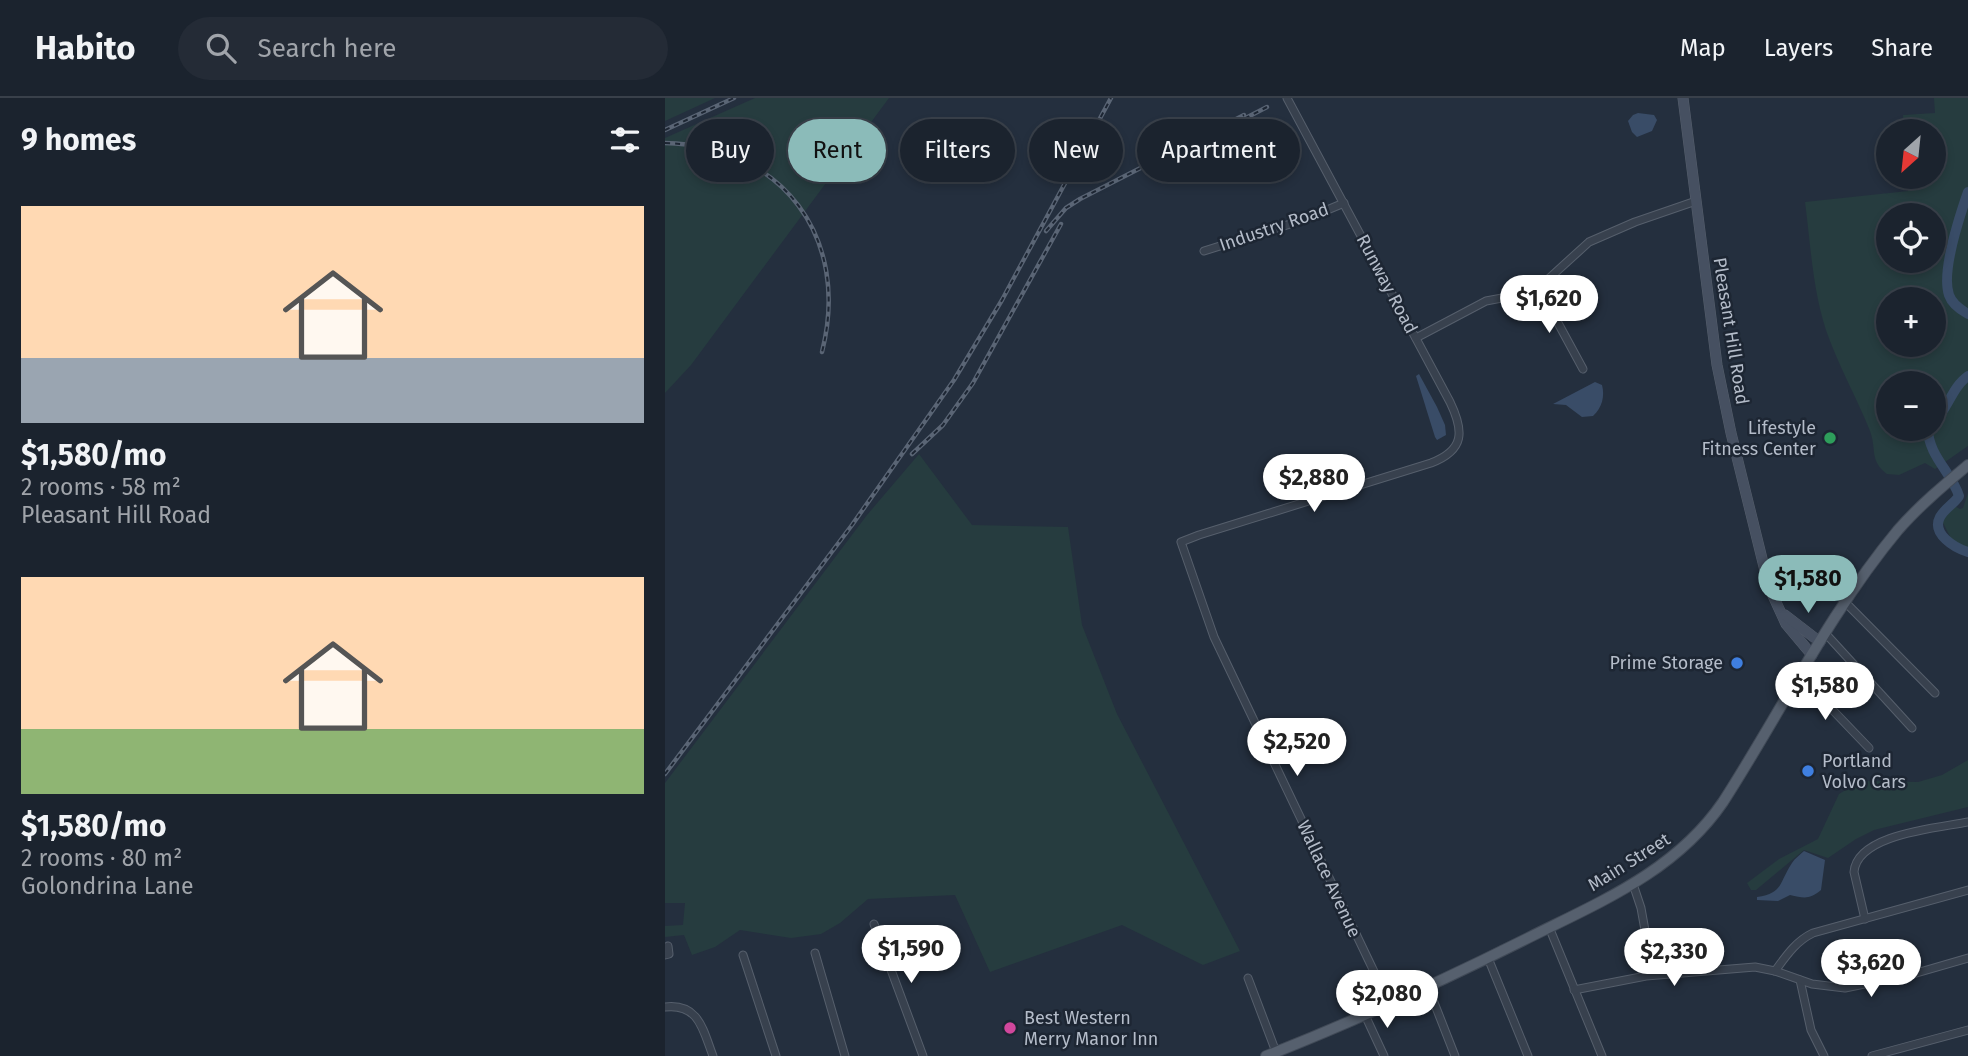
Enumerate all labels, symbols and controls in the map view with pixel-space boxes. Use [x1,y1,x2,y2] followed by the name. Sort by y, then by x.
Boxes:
[178,17,668,80] search box
[35,28,136,68] text: Habito
[202,29,240,67] icon: search
[258,33,396,64] text: Search here
[1680,34,1726,62] text: Map
[1764,34,1833,62] text: Layers
[1871,34,1933,62] text: Share
[686,119,774,182] chip: Buy
[788,119,886,182] chip: Rent
[900,119,1015,182] chip: Filters
[1029,119,1123,182] chip: New
[1137,119,1300,182] chip: Apartment
[1876,119,1946,189] north arrow
[1876,119,1946,441] map controls
[606,121,644,159] icon: filters
[21,122,136,158] text: 9 homes
[1216,198,1332,256] street label: Industry Road
[1876,203,1946,273] button: locate
[1352,231,1422,337] street label: Runway Road
[270,252,396,378] icon: home
[1709,256,1753,406] street label: Pleasant Hill Road
[1492,275,1606,335] pin: $1,620
[1516,284,1582,312] text: $1,620
[1876,287,1946,357] button: +
[1876,371,1946,441] button: −
[1701,417,1816,460] place label: Lifestyle Fitness Center
[1822,430,1838,446] marker: Lifestyle Fitness Center
[21,437,166,473] text: $1,580/mo
[1257,454,1371,514] pin: $2,880
[1279,463,1349,491] text: $2,880
[21,473,181,501] text: 2 rooms · 58 m²
[21,501,211,529] text: Pleasant Hill Road
[1751,556,1865,615] pin: $1,580
[1774,564,1842,592] text: $1,580
[270,623,396,749] icon: home
[1610,652,1723,674] place label: Prime Storage
[1729,655,1745,671] marker: Prime Storage
[1768,662,1882,722] pin: $1,580
[1791,671,1859,699] text: $1,580
[1240,718,1354,778] pin: $2,520
[1263,727,1331,755] text: $2,520
[1822,750,1906,793] place label: Portland Volvo Cars
[1800,763,1816,779] marker: Portland Volvo Cars
[21,808,166,844] text: $1,580/mo
[1292,817,1366,941] street label: Wallace Avenue
[1584,828,1675,896] street label: Main Street
[21,844,182,872] text: 2 rooms · 80 m²
[21,872,193,900] text: Golondrina Lane
[854,926,968,985] pin: $1,590
[1617,928,1731,988] pin: $2,330
[878,934,944,962] text: $1,590
[1640,937,1708,965] text: $2,330
[1814,940,1928,999] pin: $3,620
[1837,948,1905,976] text: $3,620
[1330,970,1444,1030] pin: $2,080
[1352,979,1422,1007] text: $2,080
[1024,1007,1158,1050] place label: Best Western Merry Manor Inn
[1002,1020,1018,1036] marker: Best Western Merry Manor Inn

